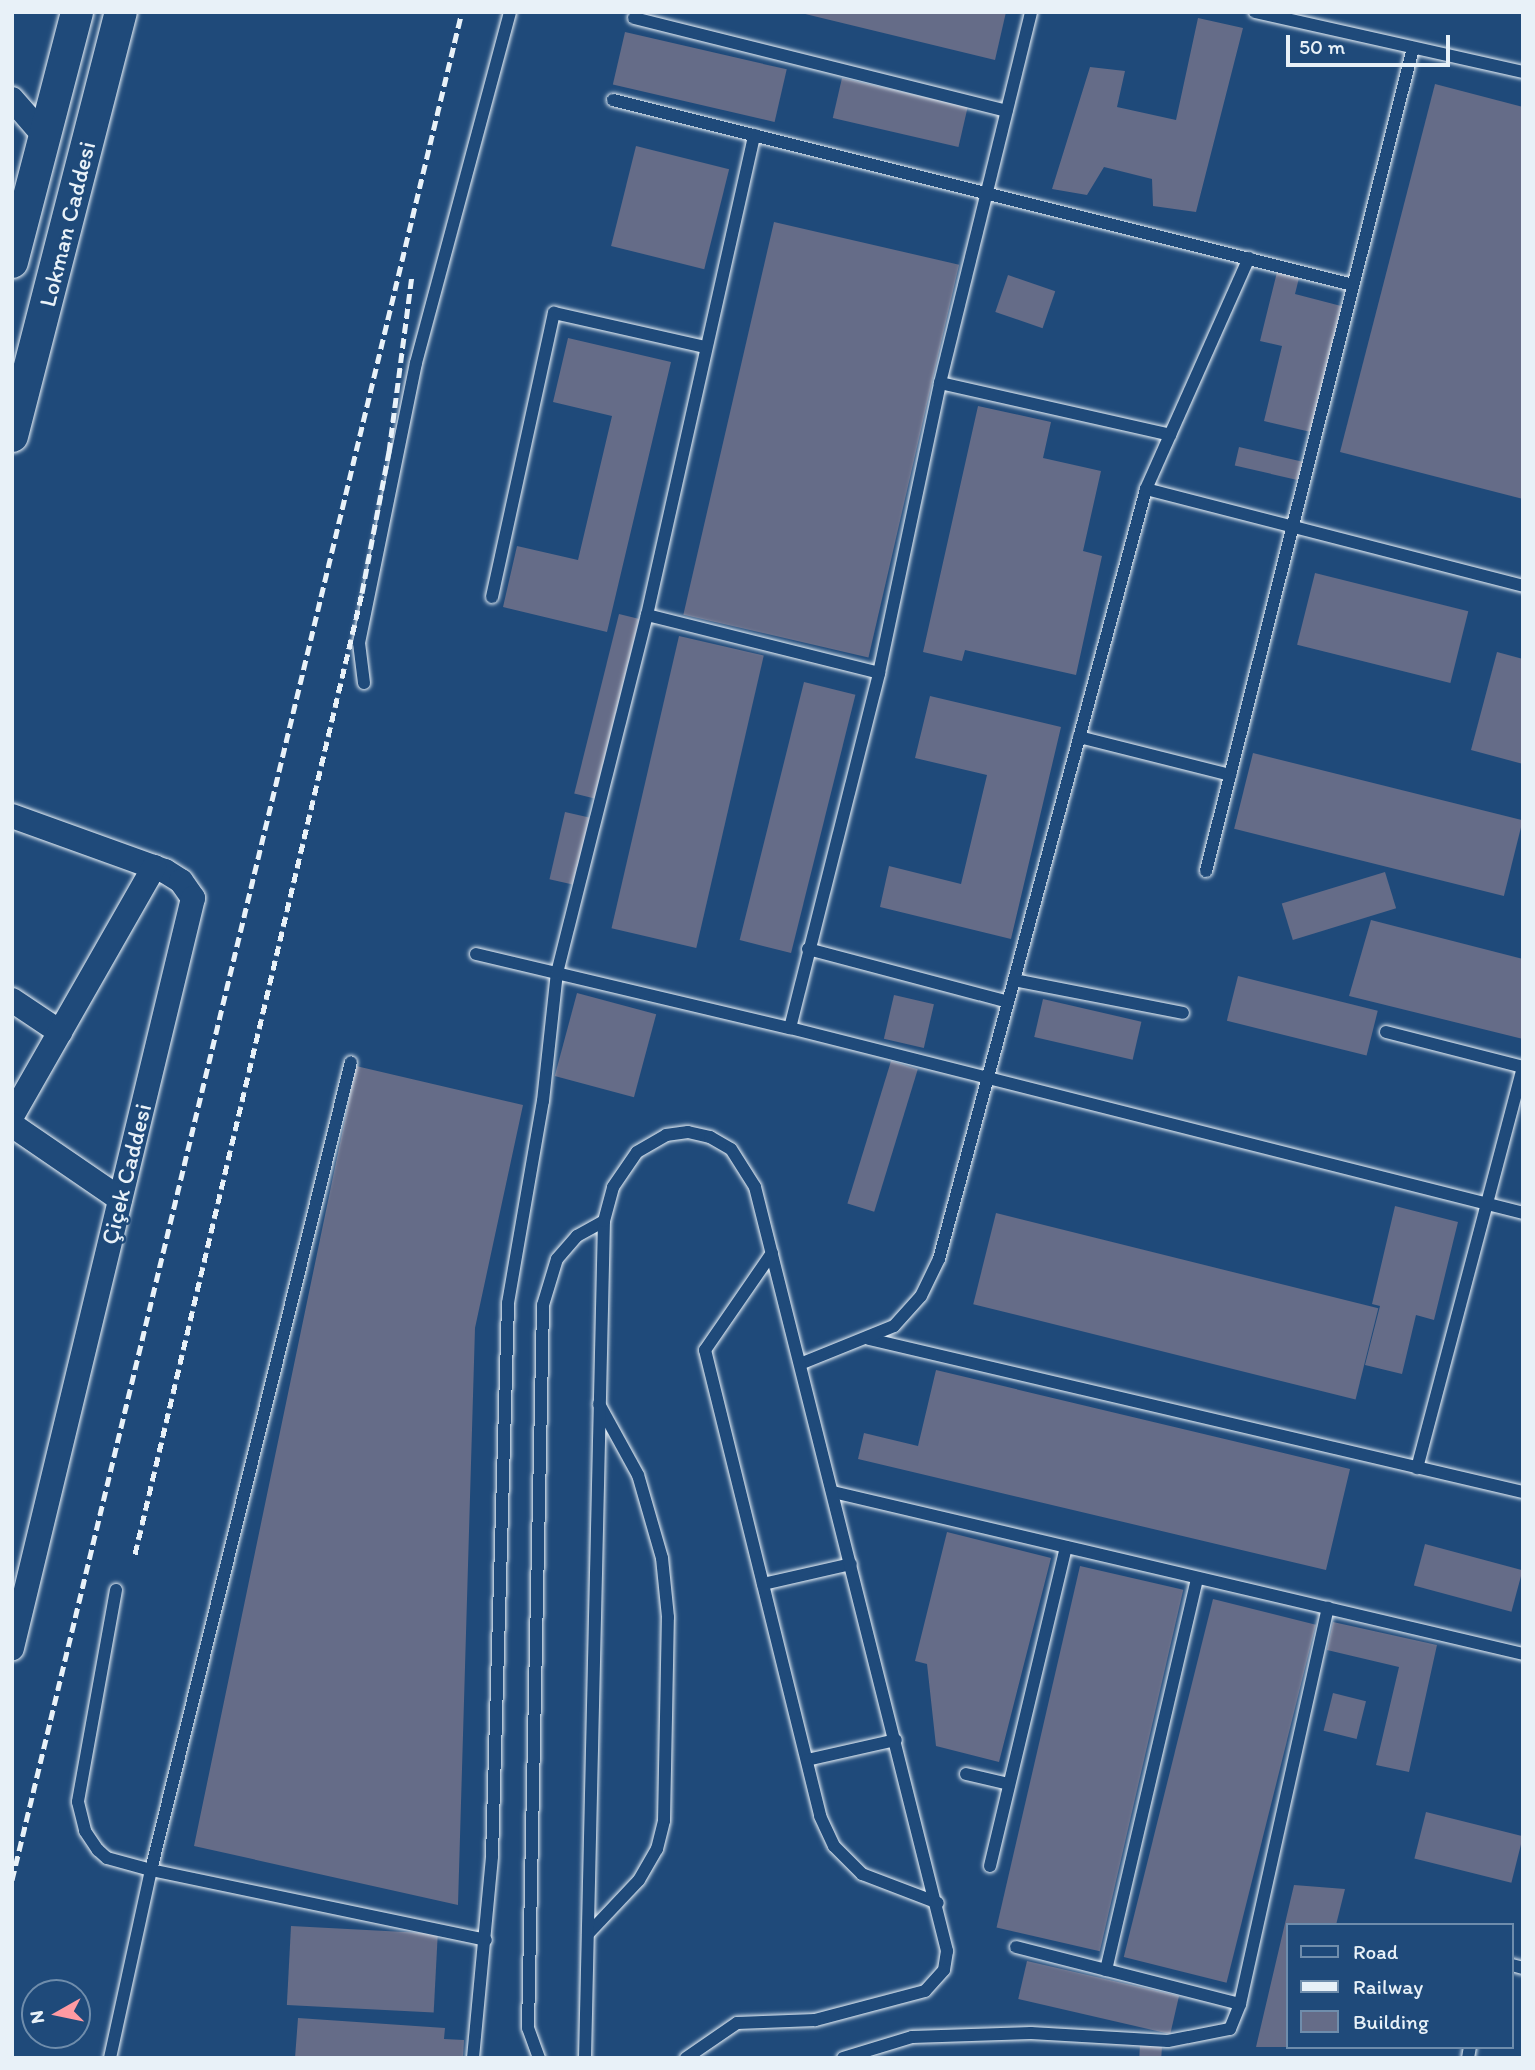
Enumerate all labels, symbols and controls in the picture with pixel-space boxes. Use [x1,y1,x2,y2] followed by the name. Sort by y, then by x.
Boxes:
[1290,21,1454,65] scale bar
[1299,34,1345,59] text: 50 m
[33,138,101,310] street label: Lokman Caddesi
[95,1100,157,1248] street label: Çiçek Caddesi
[1286,1923,1514,2049] legend
[1353,1939,1398,1964] text: Road
[1353,1974,1423,1999] text: Railway
[21,1979,91,2049] north arrow
[24,2009,49,2025] text: N
[1353,2009,1429,2034] text: Building

